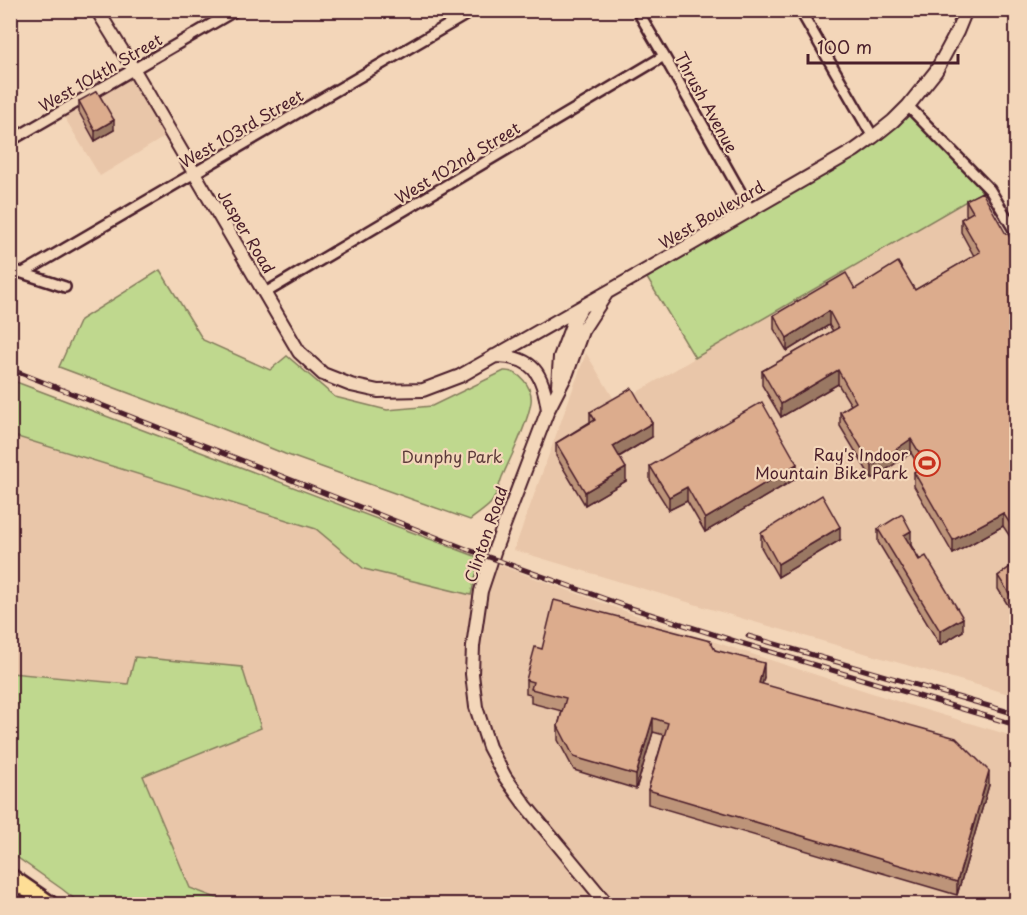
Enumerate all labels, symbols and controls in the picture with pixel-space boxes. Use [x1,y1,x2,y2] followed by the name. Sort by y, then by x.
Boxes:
[34,27,167,117] street label: West 104th Street
[808,27,958,65] scale bar
[817,33,872,60] text: 100 m
[669,47,745,157] street label: Thrush Avenue
[175,82,308,173] street label: West 103rd Street
[390,115,525,209] street label: West 102nd Street
[654,174,769,254] street label: West Boulevard
[212,184,282,278] street label: Jasper Road
[755,442,909,484] place label: Ray's Indoor Mountain Bike Park
[401,444,503,468] park label: Dunphy Park
[912,448,942,478] sports icon: Ray's Indoor Mountain Bike Park
[457,483,513,585] street label: Clinton Road

